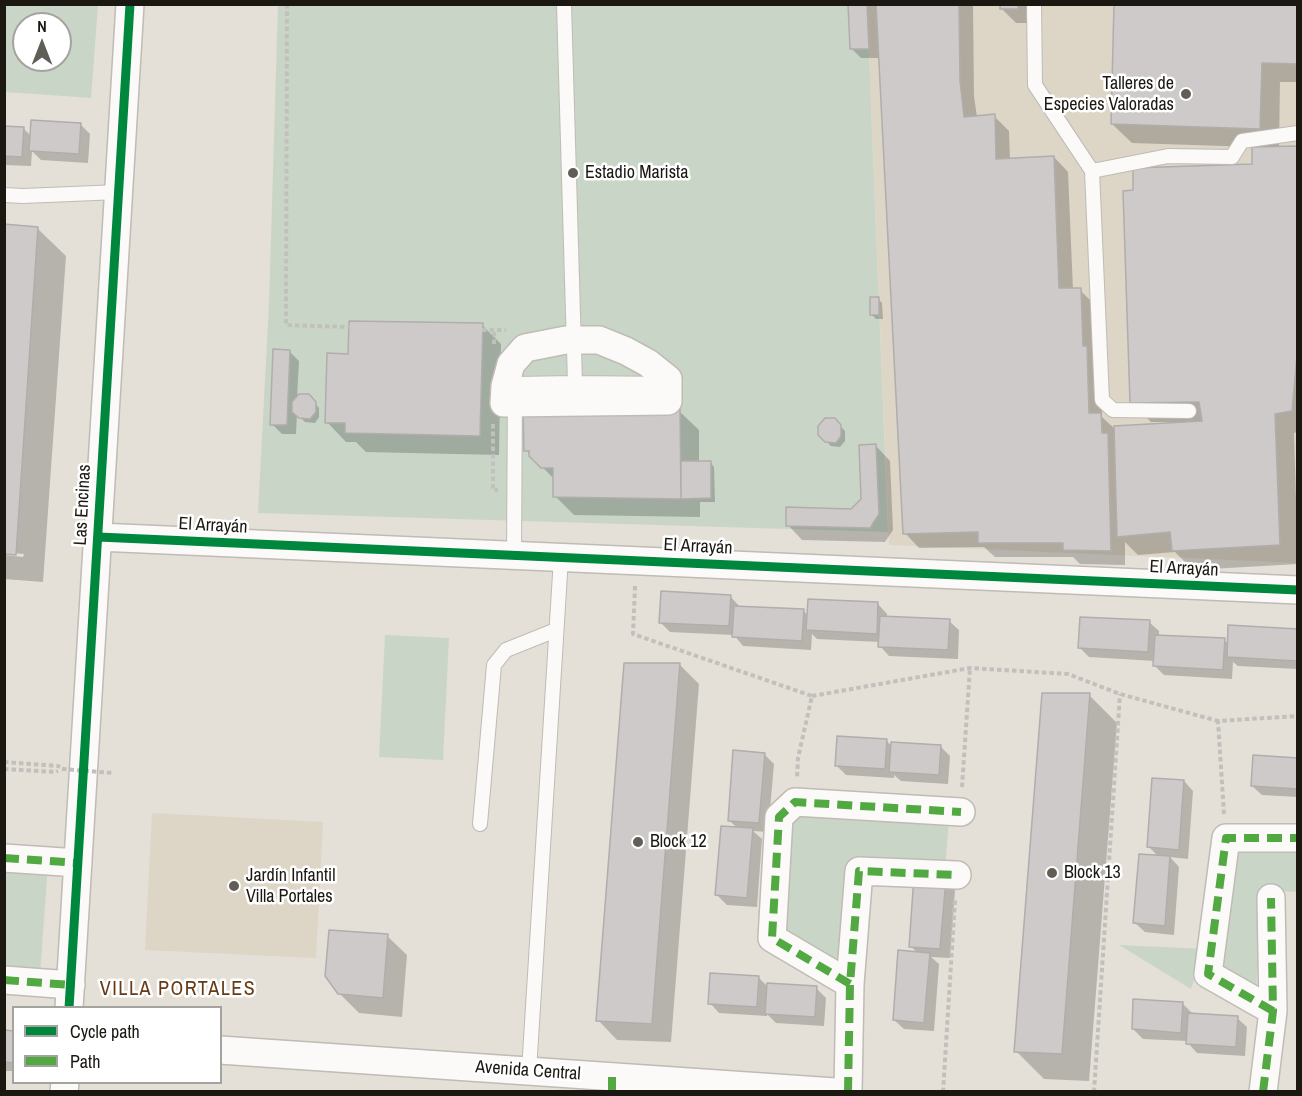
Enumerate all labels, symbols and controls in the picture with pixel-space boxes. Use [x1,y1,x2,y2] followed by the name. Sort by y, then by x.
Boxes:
[12,12,72,72] north arrow
[37,15,47,37] text: N
[1044,73,1174,116] place label: Talleres de Especies Valoradas
[1179,87,1193,101] marker: Talleres de Especies Valoradas
[585,162,688,184] place label: Estadio Marista
[566,166,580,180] marker: Estadio Marista
[70,464,96,546] street label: Las Encinas
[178,513,248,539] street label: El Arrayán
[663,534,733,560] street label: El Arrayán
[1149,556,1219,582] street label: El Arrayán
[650,831,707,853] place label: Block 12
[631,835,645,849] marker: Block 12
[1064,862,1121,884] place label: Block 13
[246,865,335,908] place label: Jardín Infantil Villa Portales
[1045,866,1059,880] marker: Block 13
[227,879,241,893] marker: Jardín Infantil Villa Portales
[100,978,256,1002] district label: VILLA PORTALES
[12,1006,222,1084] legend
[70,1019,140,1044] text: Cycle path
[70,1049,100,1074] text: Path
[475,1057,581,1085] street label: Avenida Central

